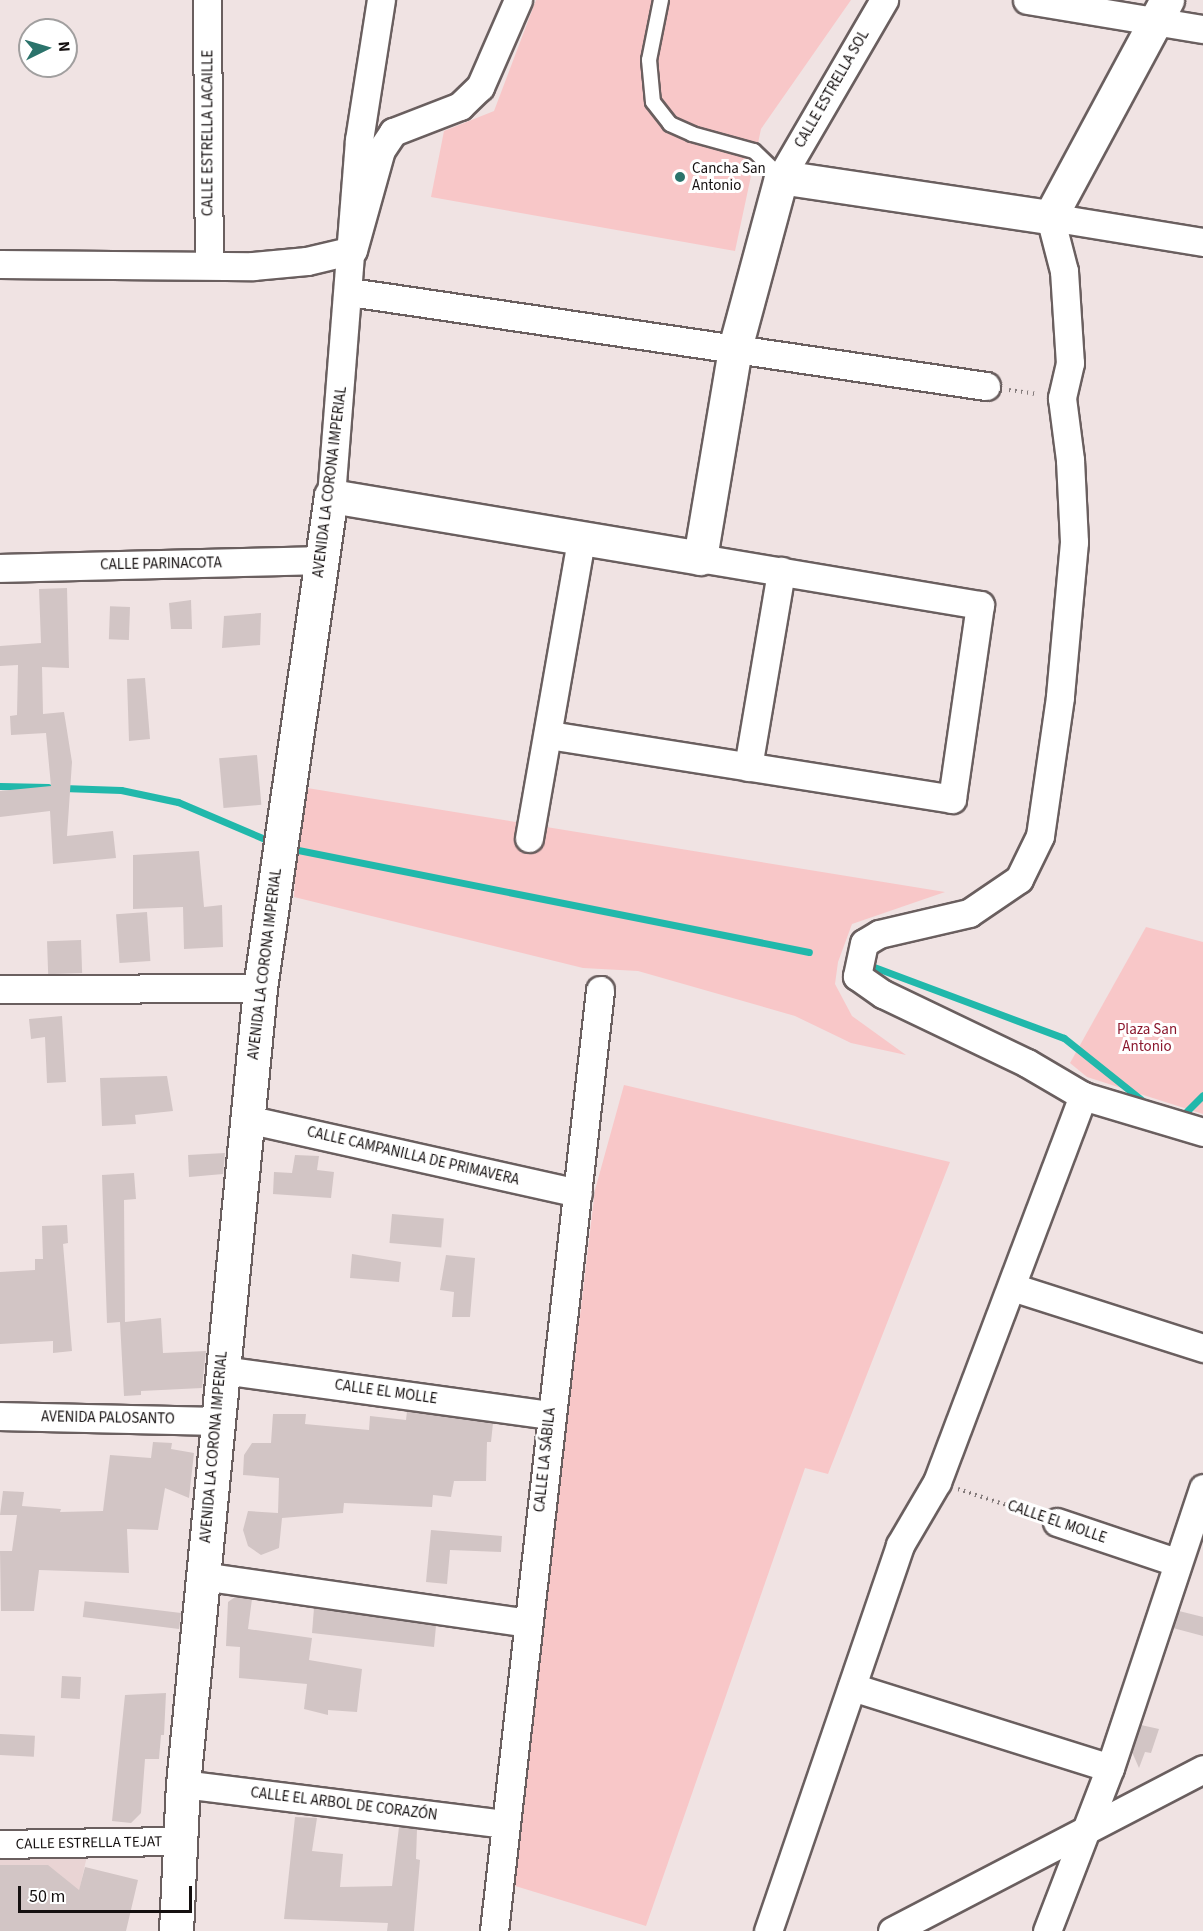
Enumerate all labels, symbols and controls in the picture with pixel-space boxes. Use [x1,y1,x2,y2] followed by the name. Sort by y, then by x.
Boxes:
[18,18,78,78] north arrow
[791,27,873,151] street label: CALLE ESTRELLA SOL
[53,40,75,53] text: N
[199,50,217,216] street label: CALLE ESTRELLA LACAILLE
[692,159,766,194] place label: Cancha San Antonio
[673,170,687,184] marker: Cancha San Antonio
[309,385,351,579] street label: AVENIDA LA CORONA IMPERIAL
[100,554,222,574] street label: CALLE PARINACOTA
[244,867,286,1061] street label: AVENIDA LA CORONA IMPERIAL
[1117,1020,1177,1055] park label: Plaza San Antonio
[305,1123,521,1189] street label: CALLE CAMPANILLA DE PRIMAVERA
[197,1350,231,1544] street label: AVENIDA LA CORONA IMPERIAL
[333,1376,439,1408] street label: CALLE EL MOLLE
[531,1407,559,1513] street label: CALLE LA SÁBILA
[41,1408,175,1428] street label: AVENIDA PALOSANTO
[1005,1497,1109,1547] street label: CALLE EL MOLLE
[249,1784,439,1824] street label: CALLE EL ARBOL DE CORAZÓN
[16,1833,162,1853] street label: CALLE ESTRELLA TEJAT
[21,1874,195,1912] scale bar
[29,1884,65,1909] text: 50 m

